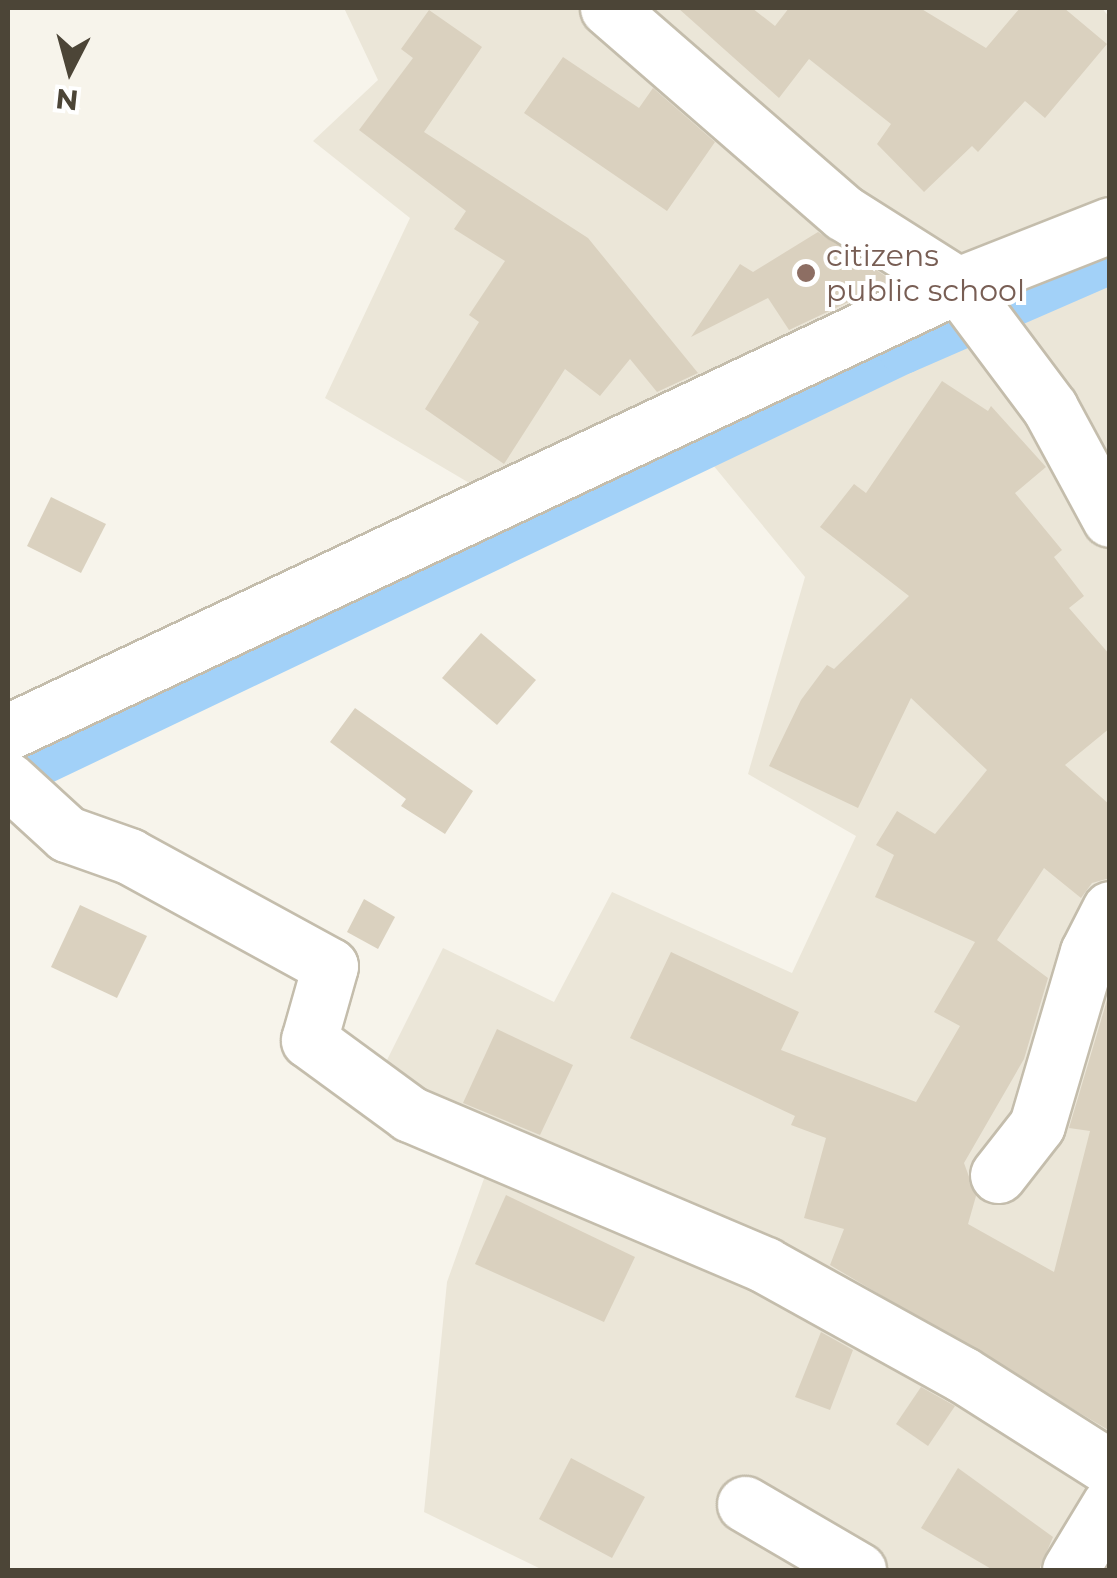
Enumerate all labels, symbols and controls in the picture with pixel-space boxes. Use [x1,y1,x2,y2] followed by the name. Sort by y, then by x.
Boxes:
[20,20,120,120] north arrow
[54,82,80,118] text: N
[826,238,1025,308] place label: citizens public school
[795,262,817,284] marker: citizens public school

